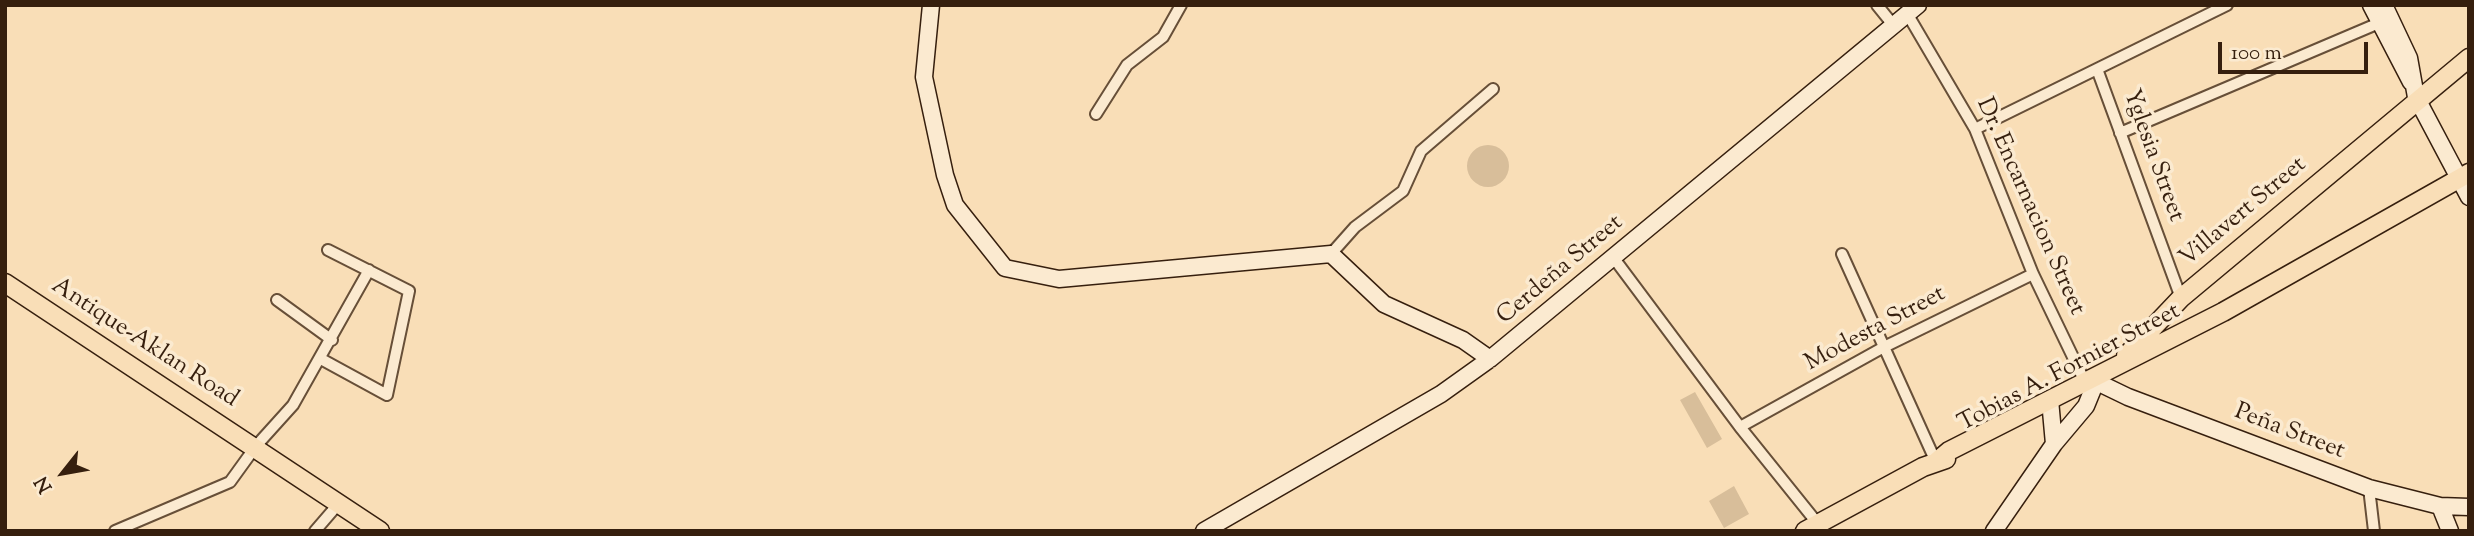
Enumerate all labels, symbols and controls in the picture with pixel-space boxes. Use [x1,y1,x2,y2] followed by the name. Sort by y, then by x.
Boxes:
[2222,28,2372,72] scale bar
[2231,39,2282,69] text: 100 m
[2115,86,2189,226] street label: Yglesia Street
[1968,94,2090,320] street label: Dr. Encarnacion Street
[2175,152,2313,274] street label: Villavert Street
[1492,210,1630,332] street label: Cerdeña Street
[45,273,243,415] street label: Antique-Aklan Road
[1801,281,1951,379] street label: Modesta Street
[1954,298,2186,440] street label: Tobias A. Fornier Street
[2230,399,2348,467] street label: Peña Street
[28,438,98,508] north arrow
[29,471,60,498] text: N

